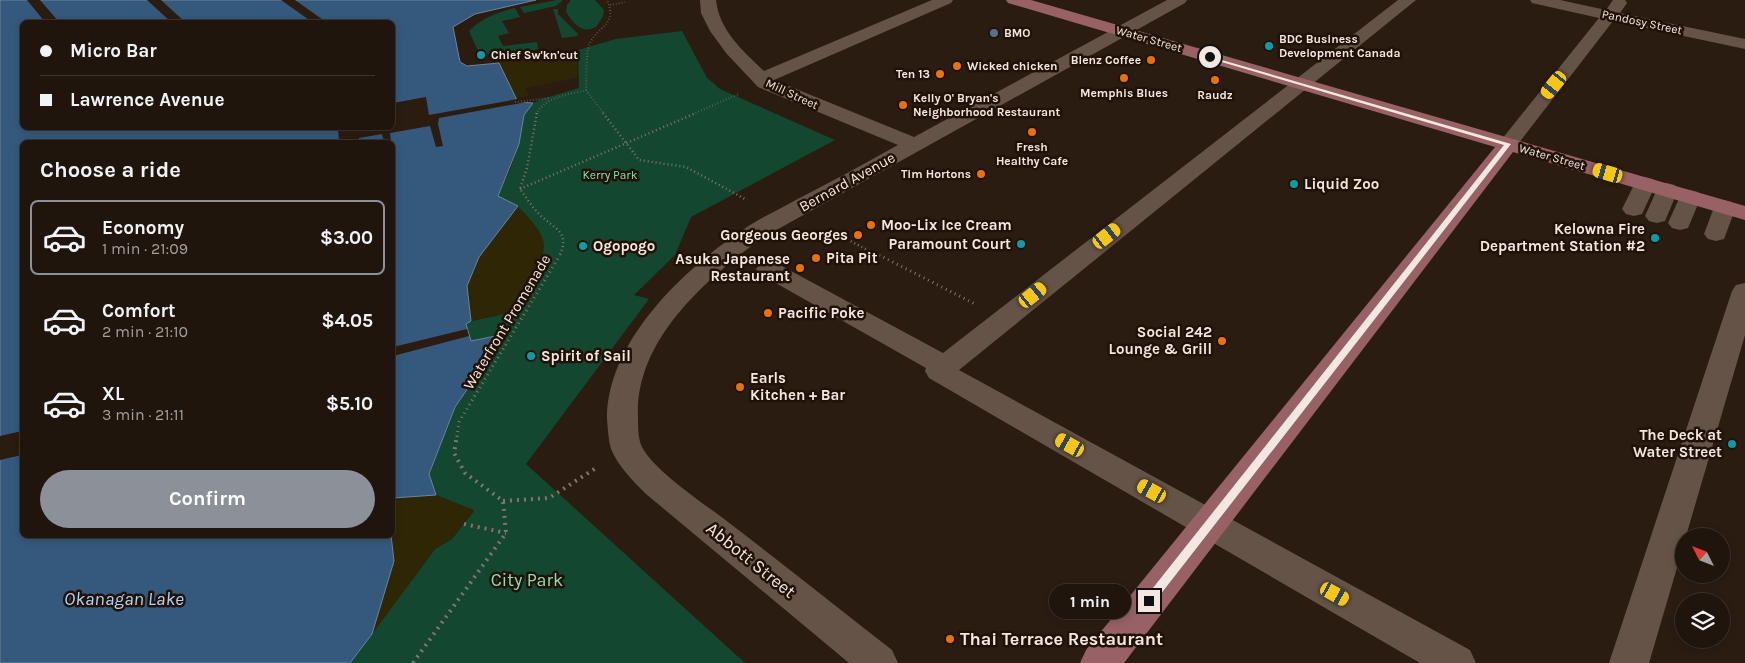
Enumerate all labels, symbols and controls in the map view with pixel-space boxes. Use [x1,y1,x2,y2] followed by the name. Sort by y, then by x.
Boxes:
[1601,7,1684,37] street label: Pandosy Street
[1115,23,1184,55] street label: Water Street
[1004,26,1030,40] place label: BMO
[988,27,1000,39] marker: BMO
[1279,32,1400,60] place label: BDC Business Development Canada
[70,40,157,62] text: Micro Bar
[1263,40,1275,52] marker: BDC Business Development Canada
[1199,46,1221,68] route start
[491,48,578,62] place label: Chief Sw'kn'cut
[475,49,487,61] marker: Chief Sw'kn'cut
[1071,53,1141,67] place label: Blenz Coffee
[1145,54,1157,66] marker: Blenz Coffee
[967,59,1058,73] place label: Wicked chicken
[951,60,963,72] marker: Wicked chicken
[896,67,930,81] place label: Ten 13
[934,68,946,80] marker: Ten 13
[1538,69,1569,101] car
[1118,72,1130,84] marker: Memphis Blues
[1209,74,1221,86] marker: Raudz
[764,76,821,112] street label: Mill Street
[1080,86,1168,100] place label: Memphis Blues
[1197,88,1233,102] place label: Raudz
[70,89,224,111] text: Lawrence Avenue
[913,91,1061,119] place label: Kelly O' Bryan's Neighborhood Restaurant
[897,99,909,111] marker: Kelly O' Bryan's Neighborhood Restaurant
[1026,126,1038,138] marker: Fresh Healthy Cafe
[996,140,1068,168] place label: Fresh Healthy Cafe
[1518,141,1587,173] street label: Water Street
[796,148,898,216] street label: Bernard Avenue
[40,157,181,183] text: Choose a ride
[1591,162,1624,184] car
[901,167,971,181] place label: Tim Hortons
[583,168,638,182] park label: Kerry Park
[975,168,987,180] marker: Tim Hortons
[1304,175,1379,193] place label: Liquid Zoo
[1288,178,1300,190] marker: Liquid Zoo
[42,215,87,260] icon: car
[881,216,1012,234] place label: Moo-Lix Ice Cream
[102,217,184,239] text: Economy
[865,219,877,231] marker: Moo-Lix Ice Cream
[1480,220,1645,255] place label: Kelowna Fire Department Station #2
[1090,221,1123,251] car
[720,226,848,244] place label: Gorgeous Georges
[320,227,373,249] text: $3.00
[852,229,864,241] marker: Gorgeous Georges
[1649,232,1661,244] marker: Kelowna Fire Department Station #2
[888,235,1011,253] place label: Paramount Court
[593,237,655,255] place label: Ogopogo
[1015,238,1027,250] marker: Paramount Court
[102,239,188,258] text: 1 min · 21:09
[577,240,589,252] marker: Ogopogo
[826,249,878,267] place label: Pita Pit
[675,250,790,285] place label: Asuka Japanese Restaurant
[459,251,555,393] street label: Waterfront Promenade
[810,252,822,264] marker: Pita Pit
[794,262,806,274] marker: Asuka Japanese Restaurant
[1016,280,1049,310] car
[42,298,87,343] icon: car
[102,300,176,322] text: Comfort
[778,304,865,322] place label: Pacific Poke
[762,307,774,319] marker: Pacific Poke
[321,310,373,332] text: $4.05
[102,322,188,341] text: 2 min · 21:10
[1109,323,1212,358] place label: Social 242 Lounge & Grill
[1216,335,1228,347] marker: Social 242 Lounge & Grill
[541,347,631,365] place label: Spirit of Sail
[525,350,537,362] marker: Spirit of Sail
[750,369,845,404] place label: Earls Kitchen + Bar
[42,381,87,426] icon: car
[734,381,746,393] marker: Earls Kitchen + Bar
[102,383,124,405] text: XL
[326,393,373,415] text: $5.10
[102,405,184,424] text: 3 min · 21:11
[1633,426,1722,461] place label: The Deck at Water Street
[1053,431,1086,459] car
[1726,438,1738,450] marker: The Deck at Water Street
[40,470,375,528] button: Confirm
[1135,477,1168,505] car
[702,517,800,603] street label: Abbott Street
[1675,528,1730,582] north arrow
[1675,528,1730,648] map controls
[491,569,563,591] park label: City Park
[1318,580,1351,608] car
[1049,584,1132,618] callout: 1 min
[64,588,184,610] water label: Okanagan Lake
[1138,590,1160,612] route end
[1070,592,1110,611] text: 1 min
[1675,593,1730,648] button: layers
[960,628,1163,650] place label: Thai Terrace Restaurant
[944,633,956,645] marker: Thai Terrace Restaurant

